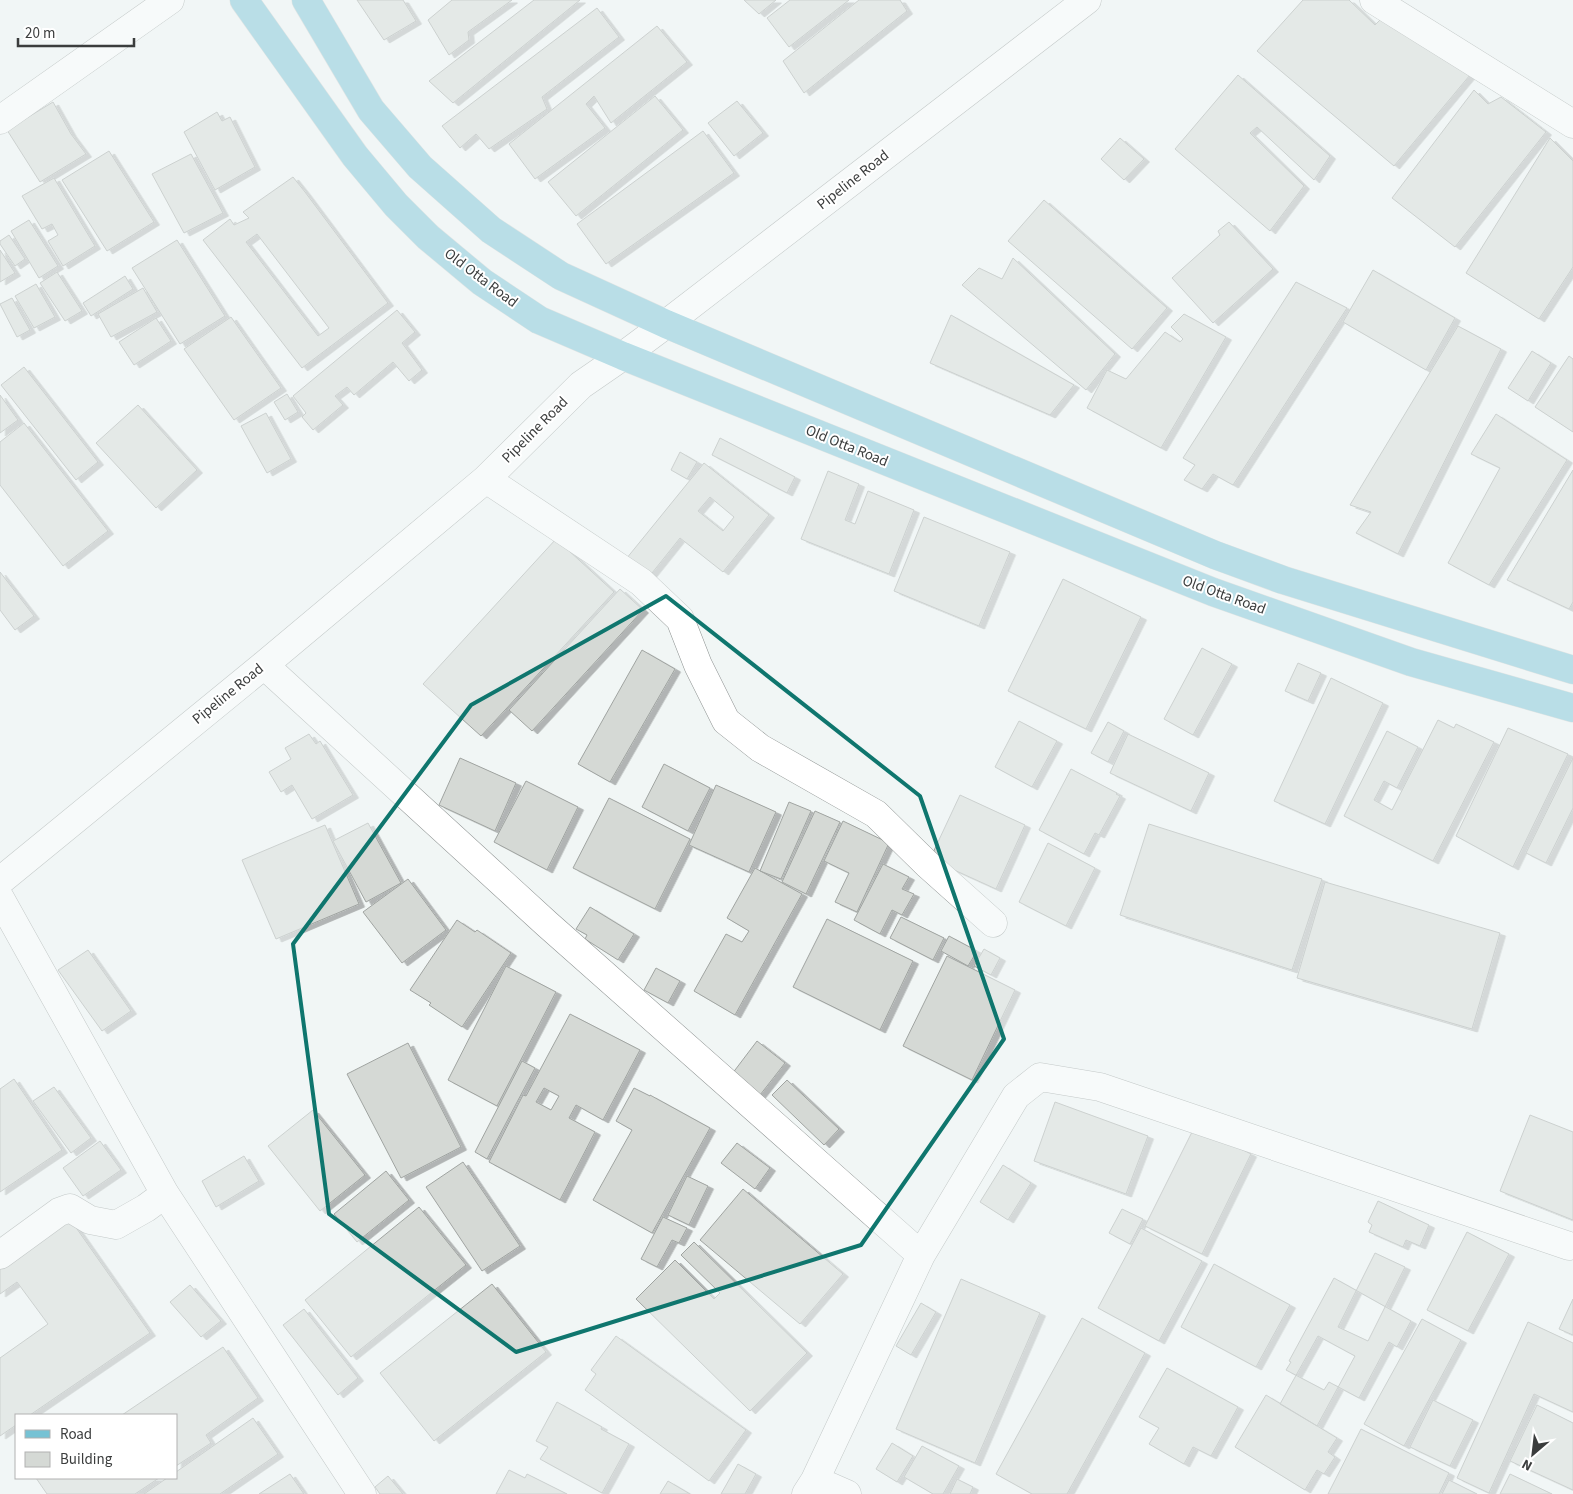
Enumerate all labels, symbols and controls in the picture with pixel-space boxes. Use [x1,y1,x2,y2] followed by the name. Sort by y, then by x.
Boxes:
[18,15,134,47] scale bar
[25,23,55,44] text: 20 m
[813,145,893,215] street label: Pipeline Road
[440,243,522,313] street label: Old Otta Road
[497,392,573,468] street label: Pipeline Road
[803,420,891,472] street label: Old Otta Road
[1179,570,1269,620] street label: Old Otta Road
[188,659,268,729] street label: Pipeline Road
[15,1414,178,1479] legend
[60,1424,92,1445] text: Road
[1508,1429,1558,1479] north arrow
[60,1449,113,1470] text: Building
[1519,1454,1536,1476] text: N

